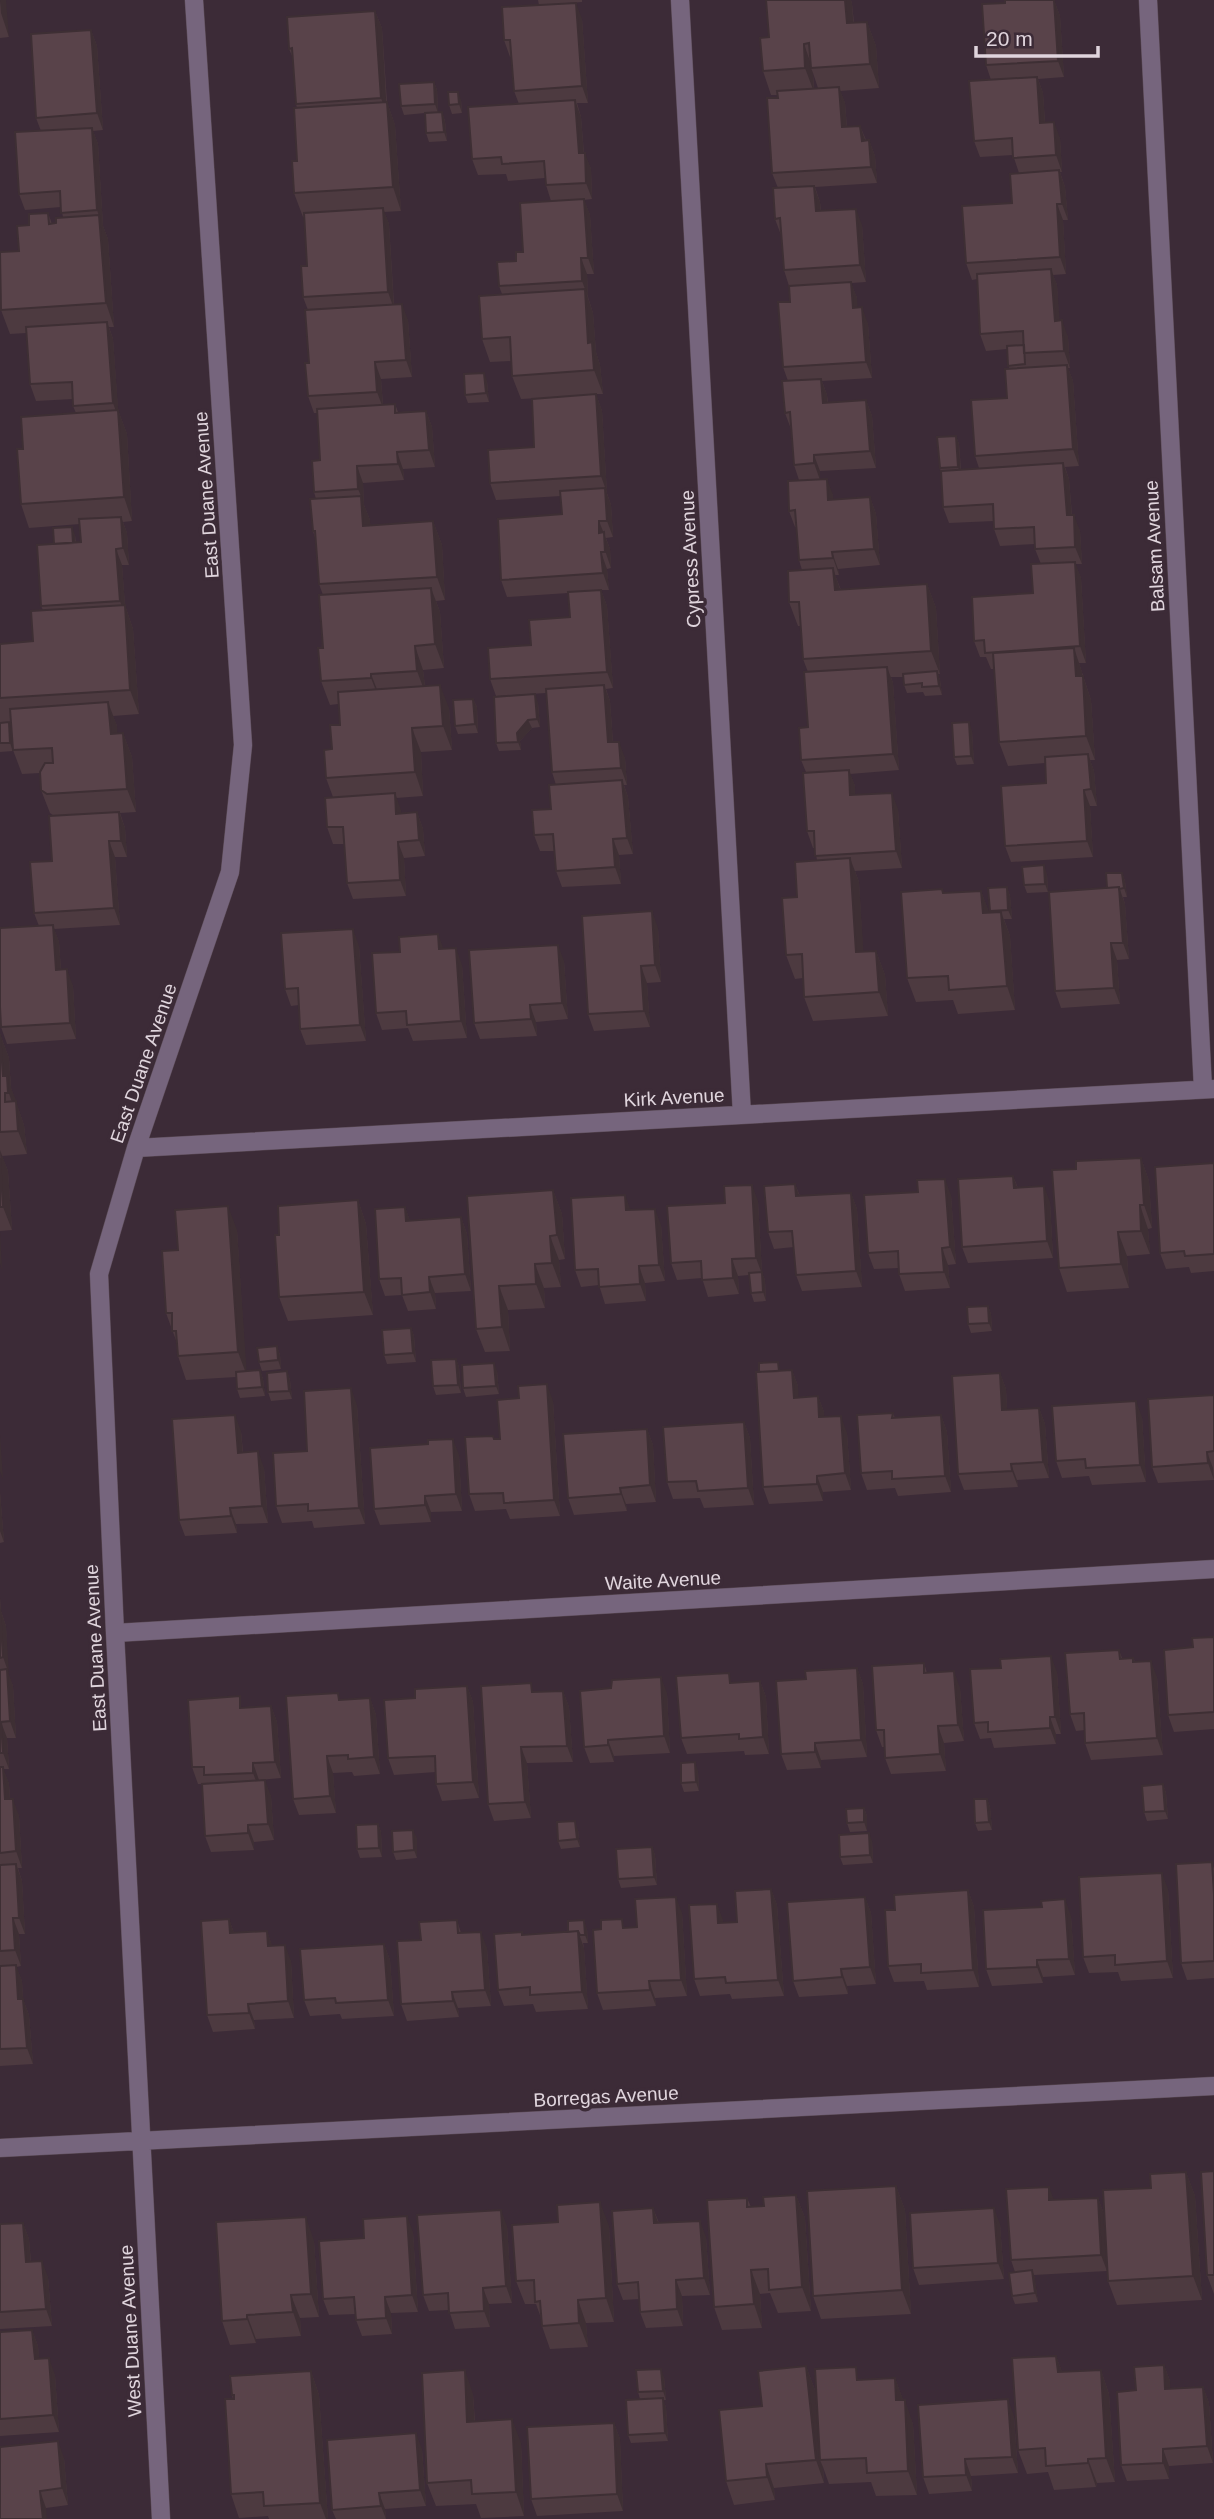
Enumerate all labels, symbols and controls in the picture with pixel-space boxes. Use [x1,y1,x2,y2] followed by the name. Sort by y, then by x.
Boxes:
[976,14,1098,58] scale bar
[986,27,1033,50] text: 20 m
[190,411,223,579] street label: East Duane Avenue
[1141,480,1168,612] street label: Balsam Avenue
[676,490,705,628] street label: Cypress Avenue
[106,980,181,1146] street label: East Duane Avenue
[623,1084,725,1111] street label: Kirk Avenue
[81,1564,110,1732] street label: East Duane Avenue
[604,1567,722,1594] street label: Waite Avenue
[533,2082,679,2111] street label: Borregas Avenue
[115,2244,145,2418] street label: West Duane Avenue

